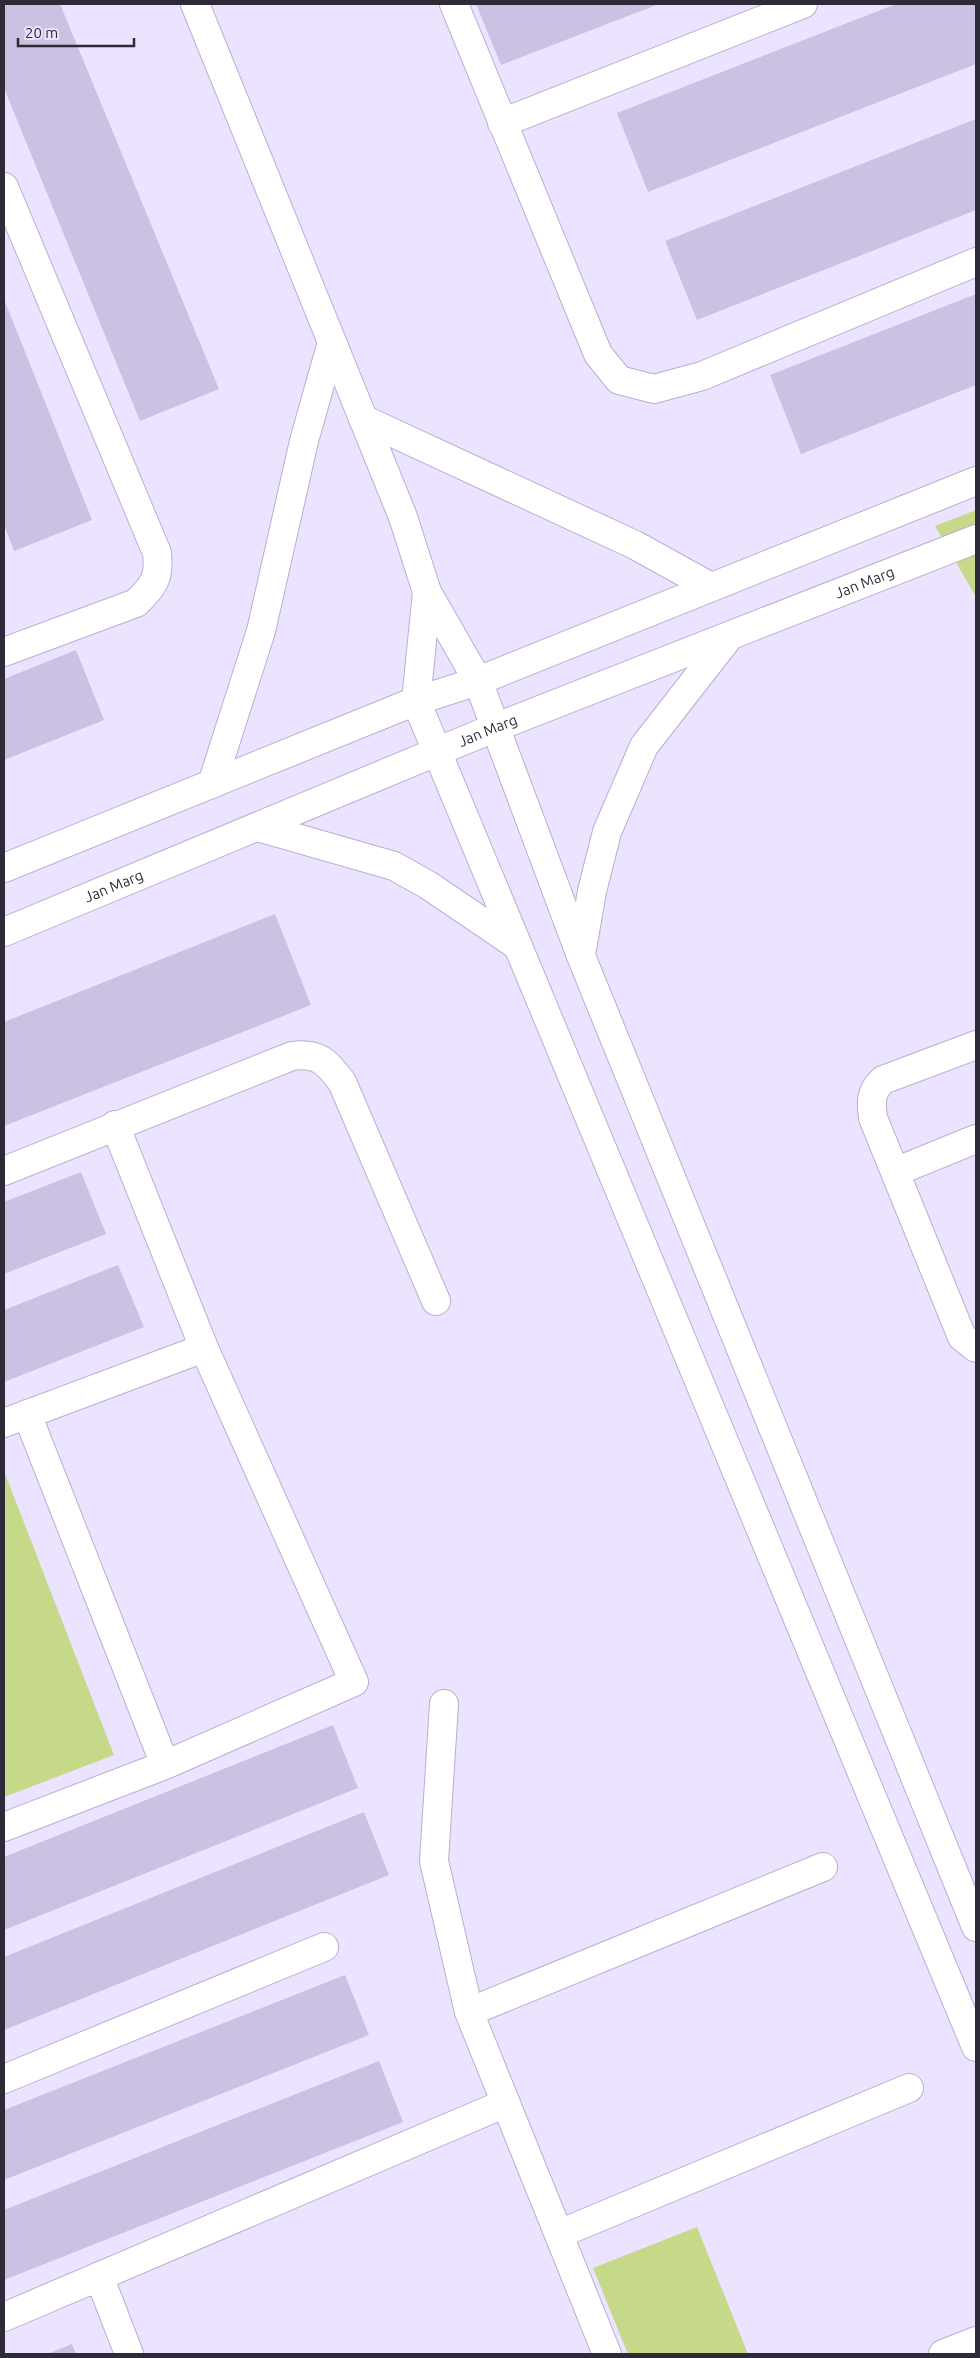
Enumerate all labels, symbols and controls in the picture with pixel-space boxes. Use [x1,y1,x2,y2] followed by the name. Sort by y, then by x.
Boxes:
[18,15,134,47] scale bar
[25,24,58,41] text: 20 m
[833,563,897,601] street label: Jan Marg
[456,711,520,750] street label: Jan Marg
[82,866,146,906] street label: Jan Marg

